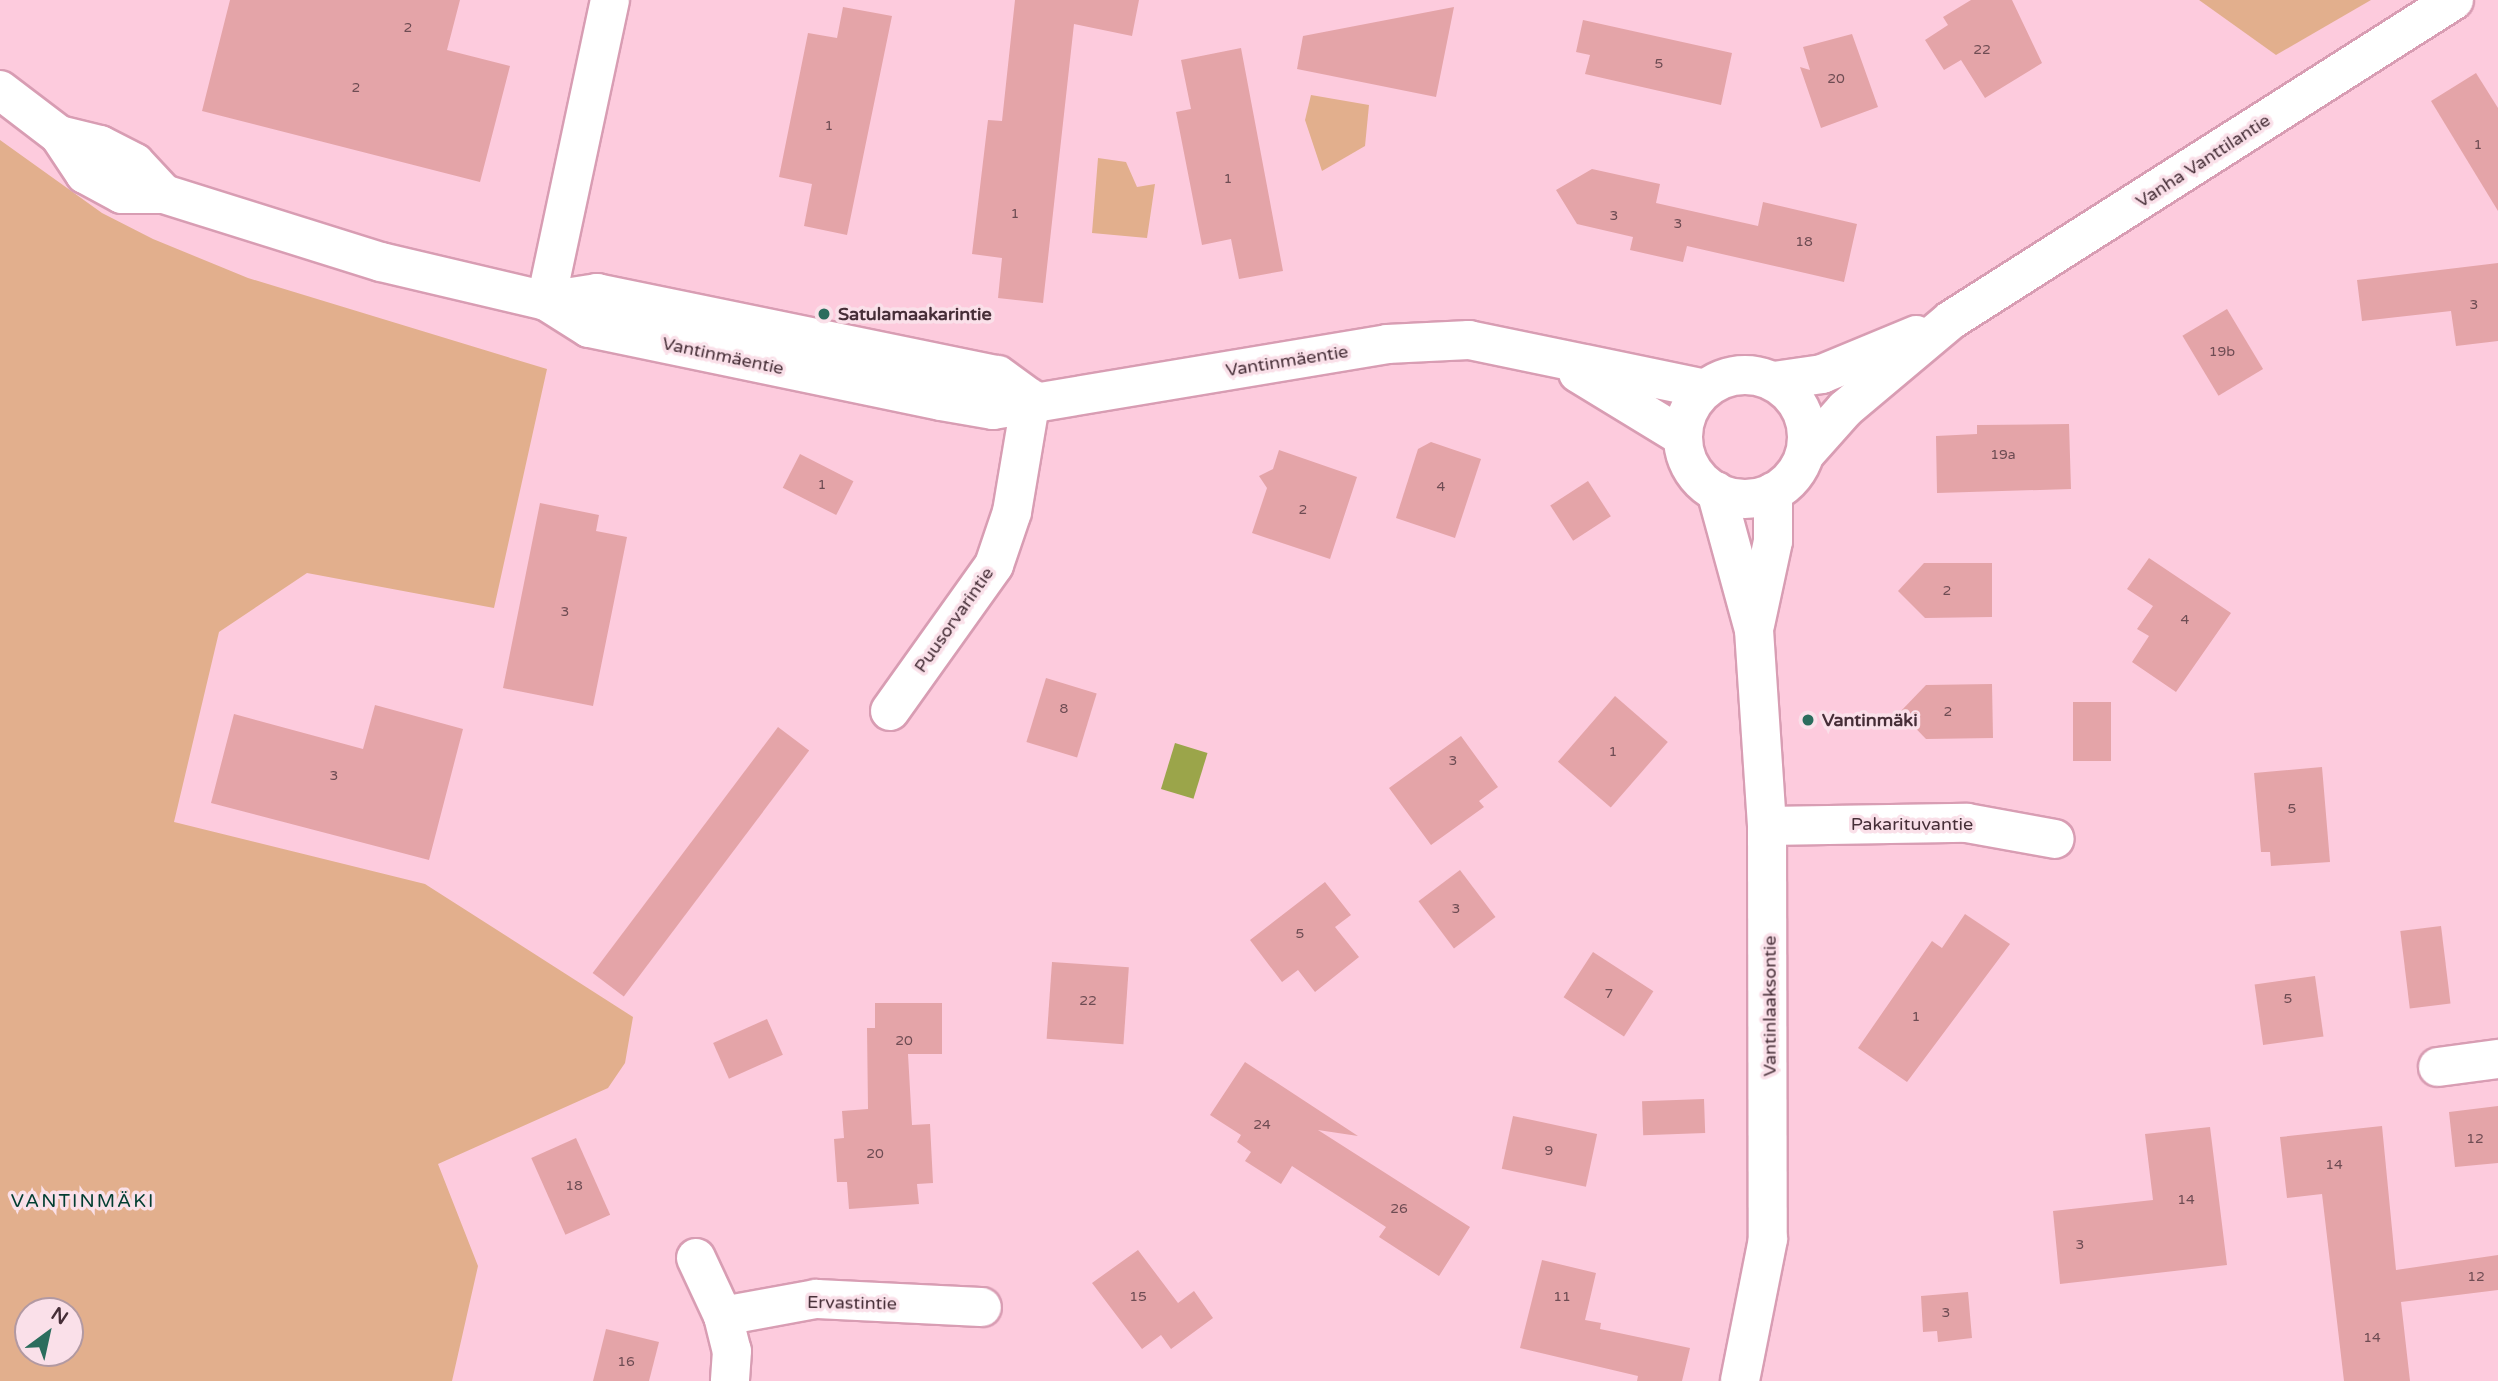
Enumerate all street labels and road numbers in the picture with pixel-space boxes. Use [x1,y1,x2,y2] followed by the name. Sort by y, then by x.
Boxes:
[2132,110,2274,212] street label: Vanha Vanttilantie
[660,333,786,379] street label: Vantinmäentie
[1224,341,1350,381] street label: Vantinmäentie
[910,563,998,677] street label: Puusorvarintie
[1851,813,1973,835] street label: Pakarituvantie
[1759,936,1781,1076] street label: Vantinlaaksontie
[807,1291,897,1315] street label: Ervastintie

